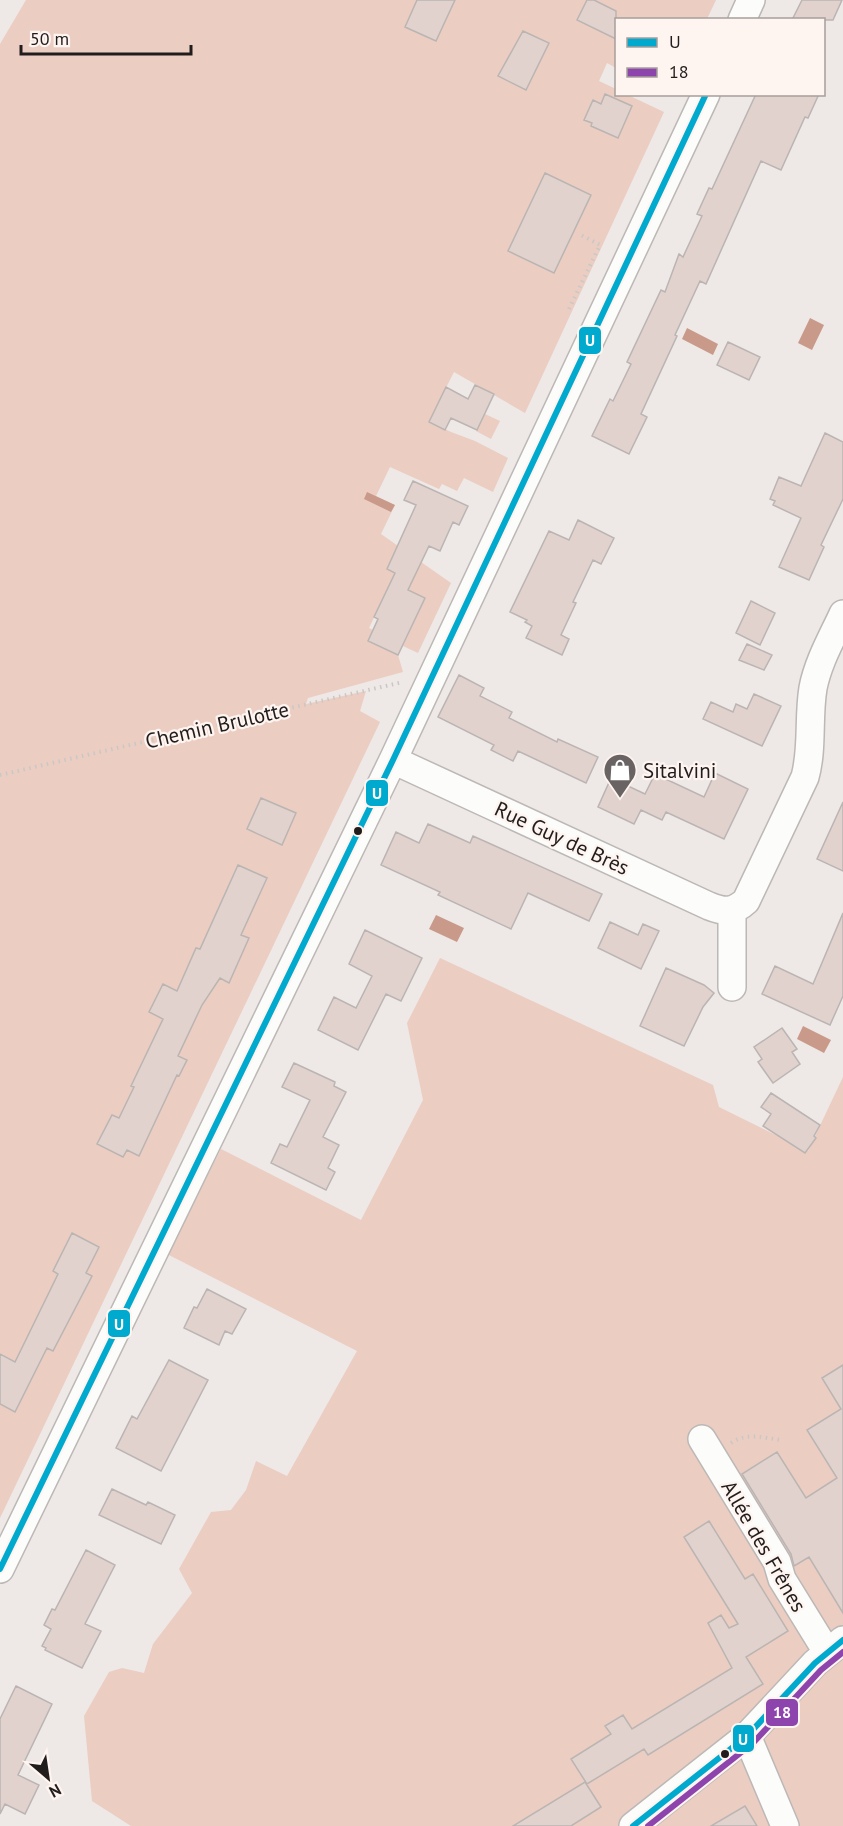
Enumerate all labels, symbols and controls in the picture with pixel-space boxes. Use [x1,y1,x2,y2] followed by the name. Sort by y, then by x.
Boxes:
[21,18,190,56] scale bar
[615,18,825,96] legend
[30,27,69,50] text: 50 m
[669,30,681,53] text: U
[669,60,689,83] text: 18
[578,326,602,355] line badge: U
[585,330,595,350] text: U
[142,695,292,755] street label: Chemin Brulotte
[602,752,638,799] shop icon: Sitalvini
[643,757,716,784] place label: Sitalvini
[365,779,389,807] line badge: U
[372,783,382,803] text: U
[491,795,633,881] street label: Rue Guy de Brès
[352,825,364,837] unlabelled marker
[107,1309,131,1338] line badge: U
[114,1314,124,1334] text: U
[715,1475,813,1617] street label: Allée des Frênes
[765,1698,799,1727] line badge: 18
[773,1702,791,1722] text: 18
[732,1724,755,1753] line badge: U
[738,1729,748,1749] text: U
[18,1748,78,1808] north arrow
[719,1748,731,1760] unlabelled marker
[46,1780,65,1802] text: N

